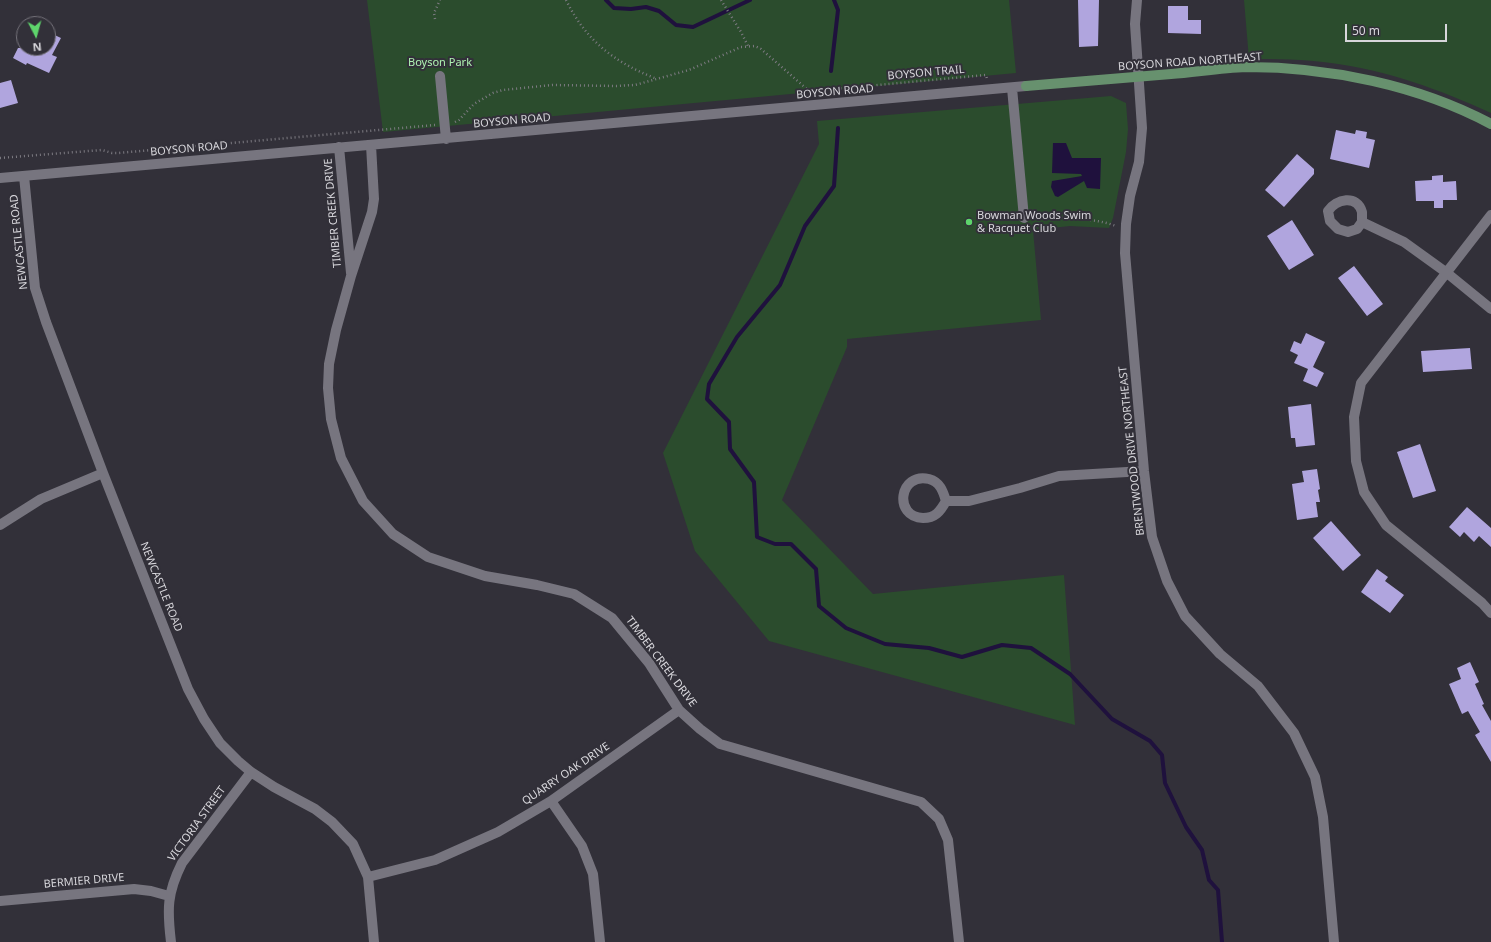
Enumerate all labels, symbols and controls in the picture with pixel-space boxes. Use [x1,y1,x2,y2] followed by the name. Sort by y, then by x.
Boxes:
[16,16,56,56] north arrow
[1347,16,1449,42] scale bar
[1352,22,1380,39] text: 50 m
[32,40,42,55] text: N
[1118,50,1262,74] street label: BOYSON ROAD NORTHEAST
[408,56,472,70] park label: Boyson Park
[887,63,965,83] street label: BOYSON TRAIL
[796,82,874,102] street label: BOYSON ROAD
[473,111,551,131] street label: BOYSON ROAD
[150,139,228,159] street label: BOYSON ROAD
[322,158,344,268] street label: TIMBER CREEK DRIVE
[7,194,31,290] street label: NEWCASTLE ROAD
[977,209,1091,235] place label: Bowman Woods Swim & Racquet Club
[964,217,974,227] marker: Bowman Woods Swim & Racquet Club
[1117,366,1147,536] street label: BRENTWOOD DRIVE NORTHEAST
[137,540,185,634] street label: NEWCASTLE ROAD
[623,614,699,710] street label: TIMBER CREEK DRIVE
[520,740,612,808] street label: QUARRY OAK DRIVE
[165,784,229,864] street label: VICTORIA STREET
[43,871,125,891] street label: BERMIER DRIVE

